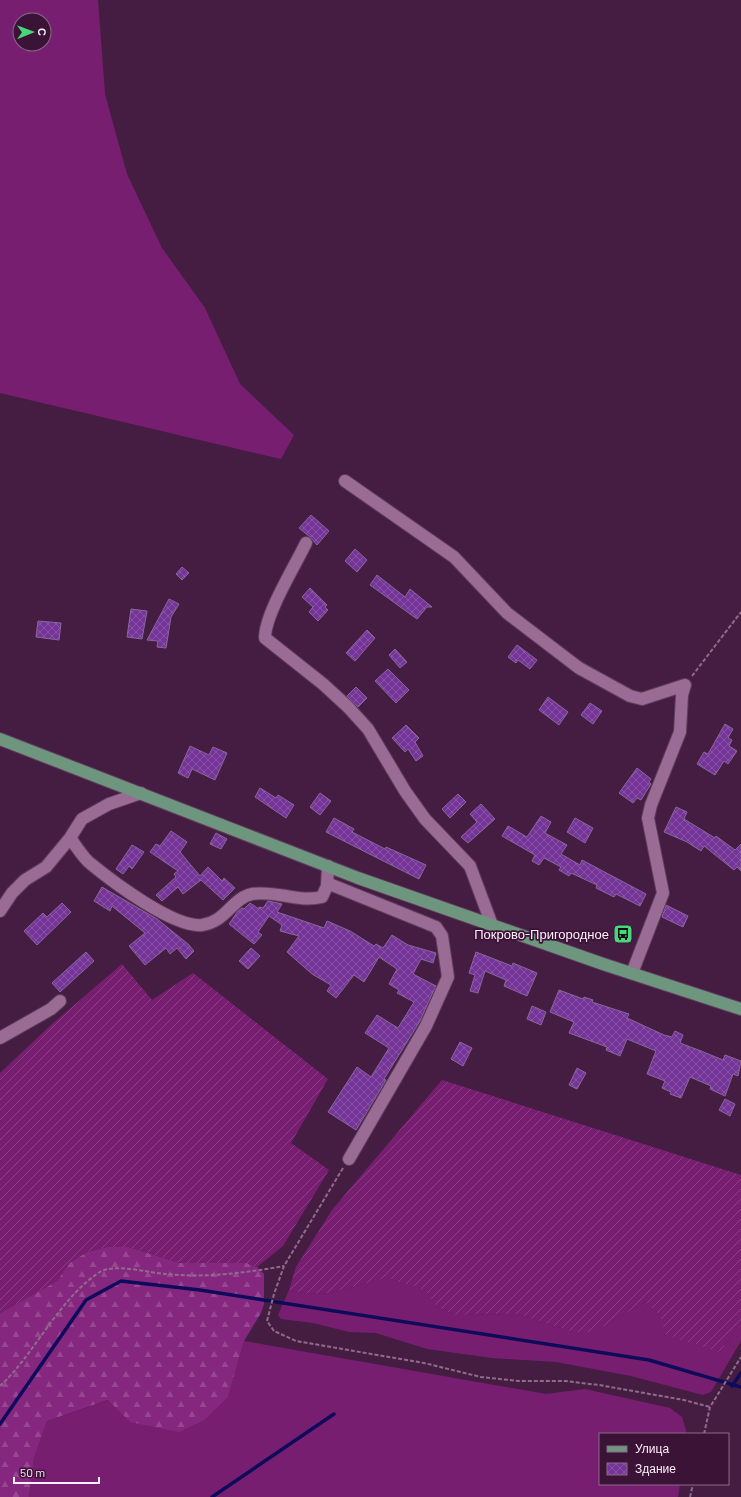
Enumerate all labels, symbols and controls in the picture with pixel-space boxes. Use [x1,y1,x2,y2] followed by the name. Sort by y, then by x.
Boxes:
[12,12,52,52] north arrow
[36,28,49,36] text: С
[612,923,634,945] bus stop icon: Покрово-Пригородное
[474,926,609,942] place label: Покрово-Пригородное
[599,1433,729,1485] legend
[635,1441,669,1456] text: Улица
[14,1459,99,1485] scale bar
[635,1461,676,1476] text: Здание
[20,1465,45,1479] text: 50 m

